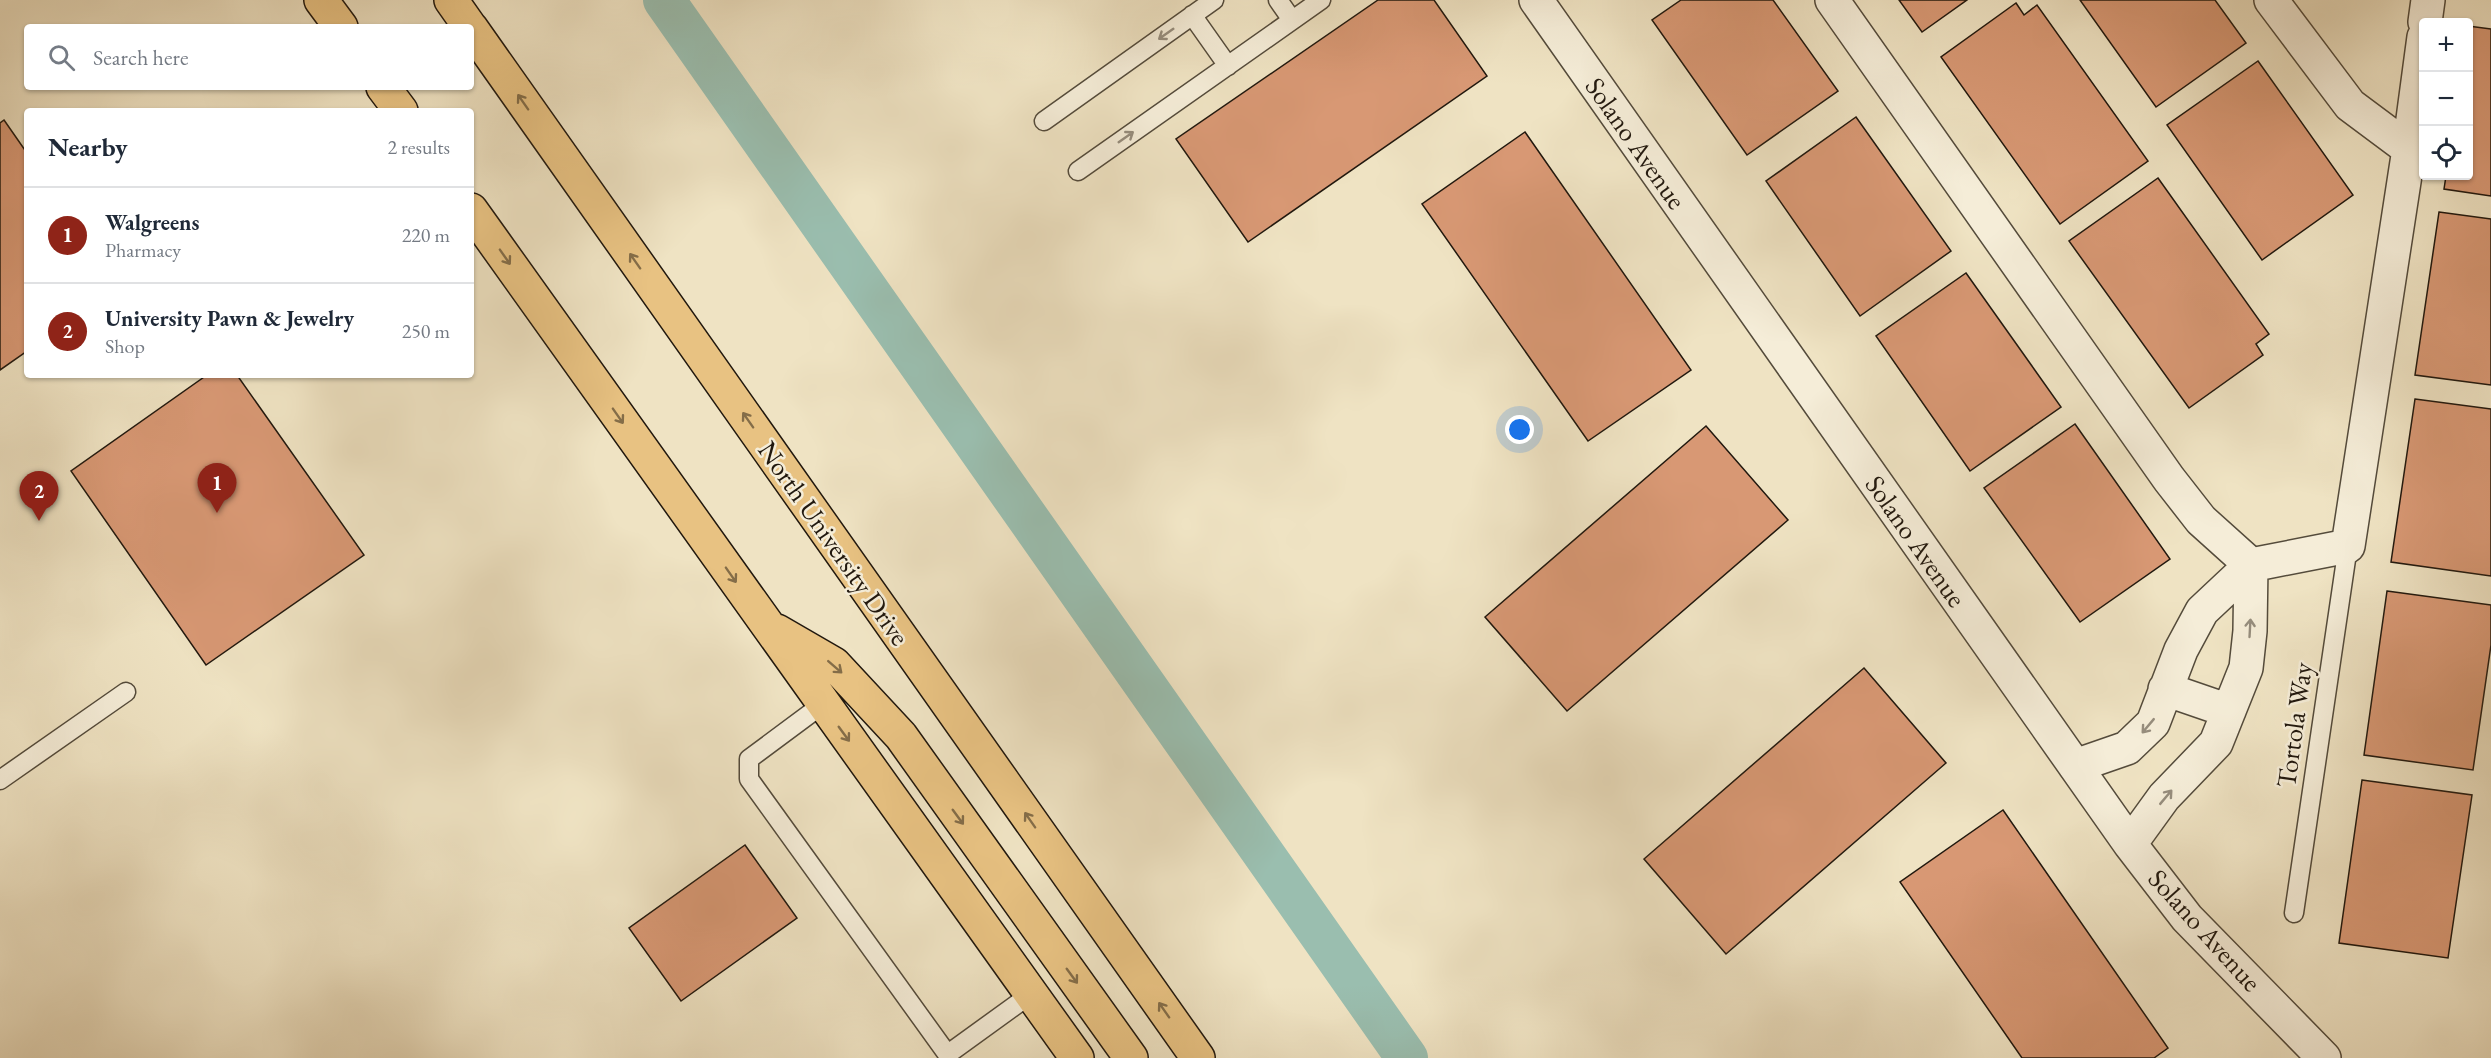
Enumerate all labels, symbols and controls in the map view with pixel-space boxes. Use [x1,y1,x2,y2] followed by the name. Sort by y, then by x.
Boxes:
[2419,18,2473,180] map controls
[2419,18,2473,72] button: +
[24,24,474,90] search box
[1159,28,1175,40] one-way arrow
[45,41,78,74] icon: search
[93,43,188,72] text: Search here
[1578,70,1694,216] street label: Solano Avenue
[2419,72,2473,126] button: −
[517,94,529,110] one-way arrow
[2419,126,2473,180] button: locate
[48,130,128,164] text: Nearby
[1117,131,1133,143] one-way arrow
[387,134,450,160] text: 2 results
[105,208,199,237] text: Walgreens
[62,222,73,248] text: 1
[402,222,450,248] text: 220 m
[105,237,181,263] text: Pharmacy
[499,249,511,265] one-way arrow
[629,253,641,270] one-way arrow
[105,304,354,333] text: University Pawn & Jewelry
[62,318,73,344] text: 2
[402,318,450,344] text: 250 m
[105,333,145,359] text: Shop
[612,408,624,424] one-way arrow
[742,413,754,429] one-way arrow
[1505,415,1534,444] your location
[750,434,918,652] street label: North University Drive
[198,464,236,513] pin: 1
[1858,468,1974,614] street label: Solano Avenue
[20,472,58,521] pin: 2
[725,567,737,583] one-way arrow
[2244,618,2255,638] one-way arrow
[827,660,843,673] one-way arrow
[2268,660,2320,790] street label: Tortola Way
[2142,718,2156,734] one-way arrow
[838,725,851,741] one-way arrow
[2159,790,2173,805] one-way arrow
[952,809,965,825] one-way arrow
[1024,812,1036,828] one-way arrow
[2141,861,2269,999] street label: Solano Avenue
[1066,967,1078,983] one-way arrow
[1158,1003,1170,1019] one-way arrow

